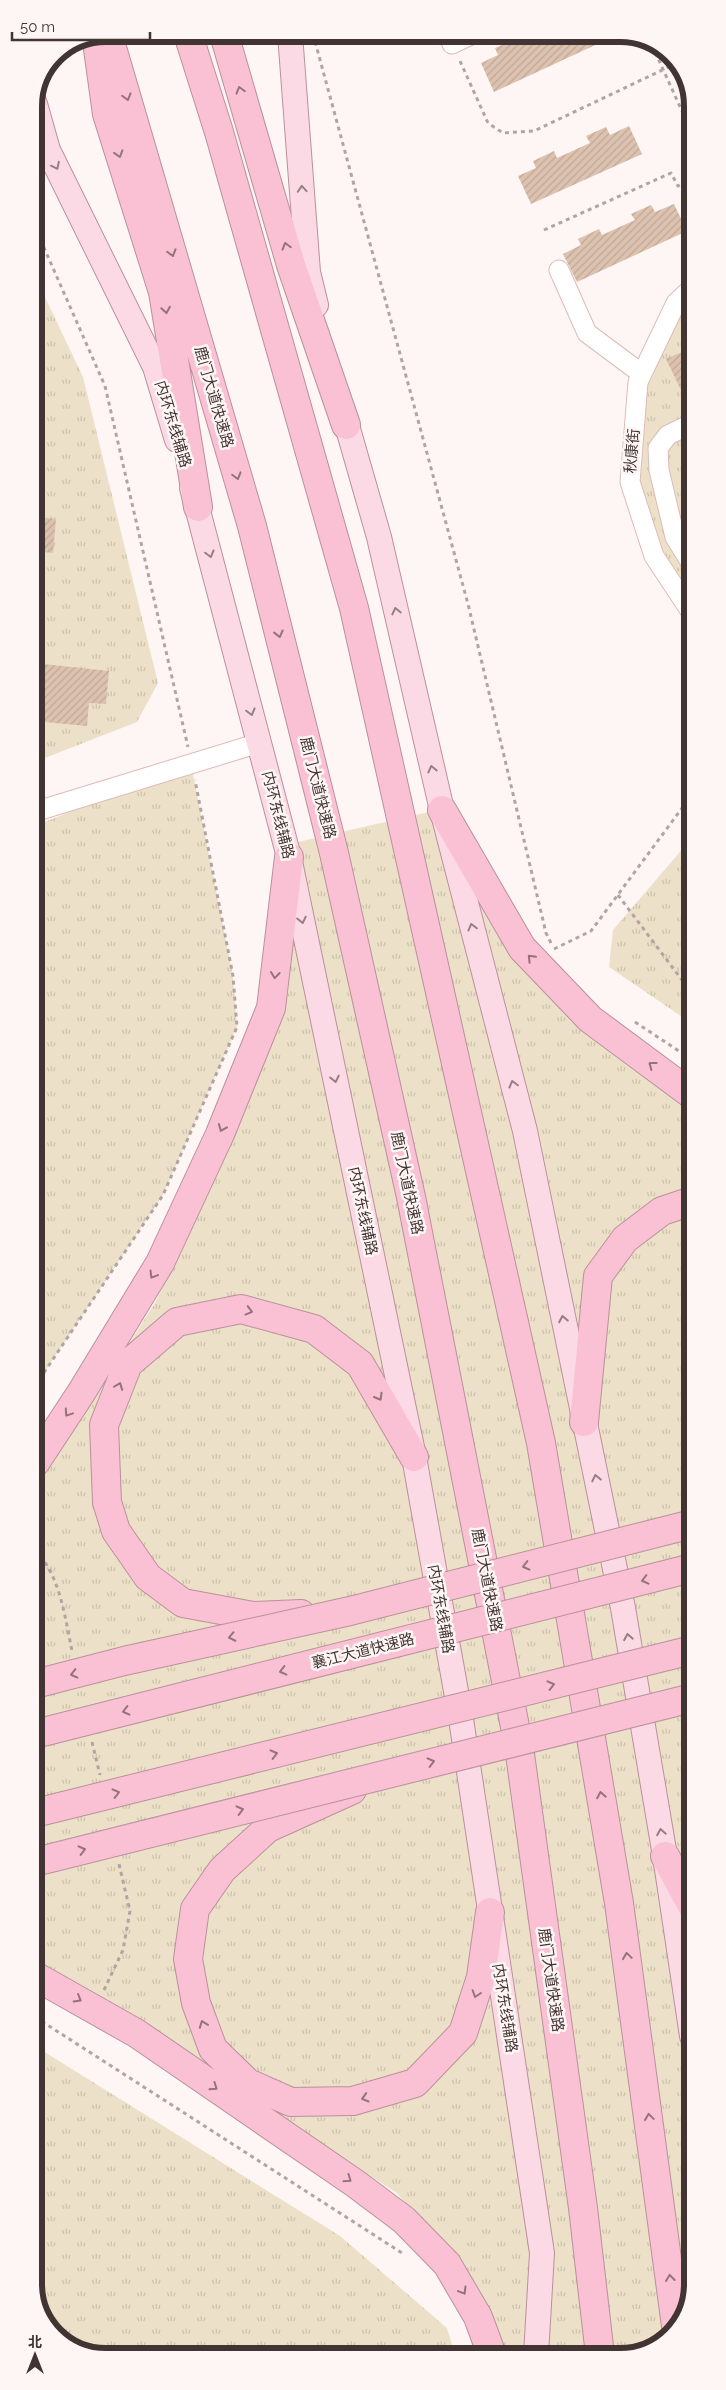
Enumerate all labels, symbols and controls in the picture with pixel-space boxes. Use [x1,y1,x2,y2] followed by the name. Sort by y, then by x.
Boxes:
[12,10,150,42] scale bar
[20,18,55,36] text: 50 m
[236,87,246,95] one-way arrow
[121,93,131,101] one-way arrow
[114,149,124,158] one-way arrow
[50,161,60,170] one-way arrow
[296,184,307,192] one-way arrow
[281,243,291,251] one-way arrow
[167,249,177,257] one-way arrow
[160,305,170,314] one-way arrow
[191,344,237,450] street label: 鹿门大道快速路
[151,378,195,470] street label: 内环东线辅路
[621,428,643,474] street label: 秋康街
[232,472,242,480] one-way arrow
[204,550,215,559] one-way arrow
[391,607,402,616] one-way arrow
[273,629,284,638] one-way arrow
[245,707,256,716] one-way arrow
[297,735,339,841] street label: 鹿门大道快速路
[427,765,438,774] one-way arrow
[258,769,298,861] street label: 内环东线辅路
[296,916,307,925] one-way arrow
[467,923,478,931] one-way arrow
[528,955,537,964] one-way arrow
[270,971,281,979] one-way arrow
[649,1063,658,1071] one-way arrow
[330,1075,340,1084] one-way arrow
[508,1080,519,1089] one-way arrow
[218,1123,229,1132] one-way arrow
[387,1130,427,1236] street label: 鹿门大道快速路
[345,1165,381,1257] street label: 内环东线辅路
[149,1269,159,1278] one-way arrow
[245,1305,254,1316] one-way arrow
[559,1314,569,1323] one-way arrow
[113,1382,123,1391] one-way arrow
[372,1391,382,1400] one-way arrow
[64,1408,74,1417] one-way arrow
[591,1474,602,1483] one-way arrow
[468,1527,506,1633] street label: 鹿门大道快速路
[522,1561,530,1571] one-way arrow
[424,1563,458,1655] street label: 内环东线辅路
[640,1574,649,1585] one-way arrow
[310,1630,416,1672] street label: 襄江大道快速路
[227,1632,236,1642] one-way arrow
[624,1633,634,1642] one-way arrow
[279,1665,288,1676] one-way arrow
[69,1668,78,1679] one-way arrow
[546,1680,555,1691] one-way arrow
[121,1705,130,1716] one-way arrow
[269,1749,277,1759] one-way arrow
[427,1757,436,1768] one-way arrow
[112,1788,120,1798] one-way arrow
[597,1791,607,1800] one-way arrow
[235,1806,243,1816] one-way arrow
[657,1828,667,1836] one-way arrow
[78,1845,87,1856] one-way arrow
[535,1927,567,2033] street label: 鹿门大道快速路
[622,1951,633,1959] one-way arrow
[489,1962,521,2054] street label: 内环东线辅路
[471,1989,481,1998] one-way arrow
[72,1993,81,2003] one-way arrow
[199,2020,209,2029] one-way arrow
[209,2081,218,2090] one-way arrow
[361,2092,370,2102] one-way arrow
[644,2112,654,2121] one-way arrow
[343,2173,352,2182] one-way arrow
[665,2274,676,2282] one-way arrow
[457,2286,467,2295] one-way arrow
[10,2330,60,2380] north arrow
[28,2334,42,2350] text: 北

